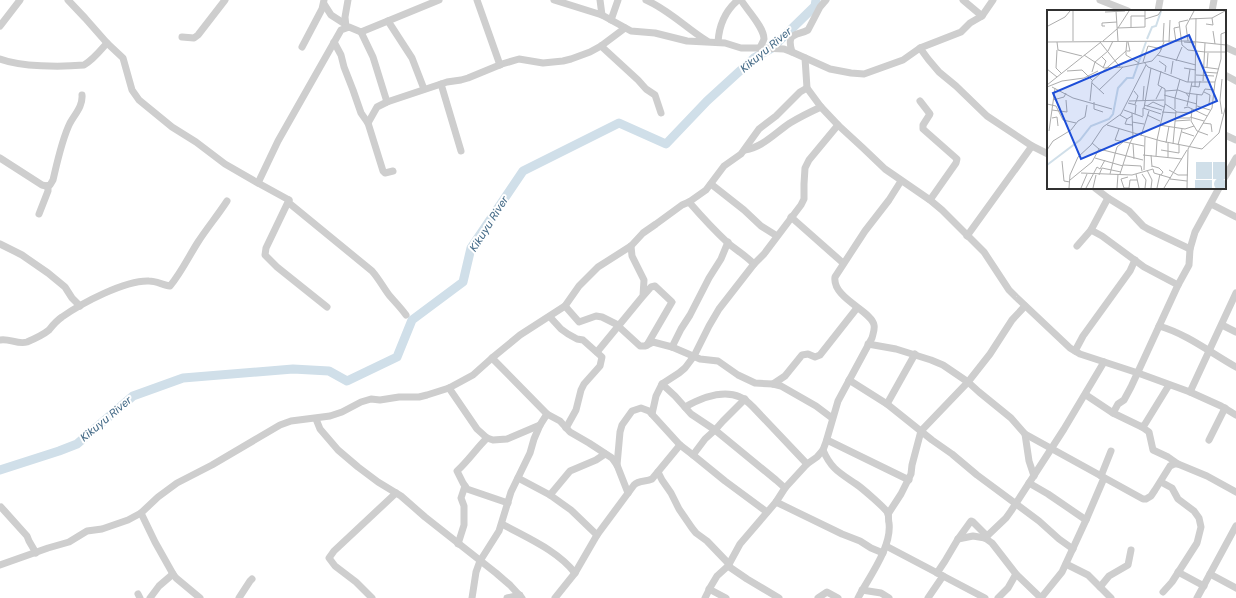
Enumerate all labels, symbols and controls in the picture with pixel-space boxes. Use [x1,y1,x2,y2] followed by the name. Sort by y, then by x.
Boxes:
[1047,10,1226,189] inset map
[738,24,795,75] water label: Kikuyu River
[467,193,512,254] water label: Kikuyu River
[78,393,135,444] water label: Kikuyu River

